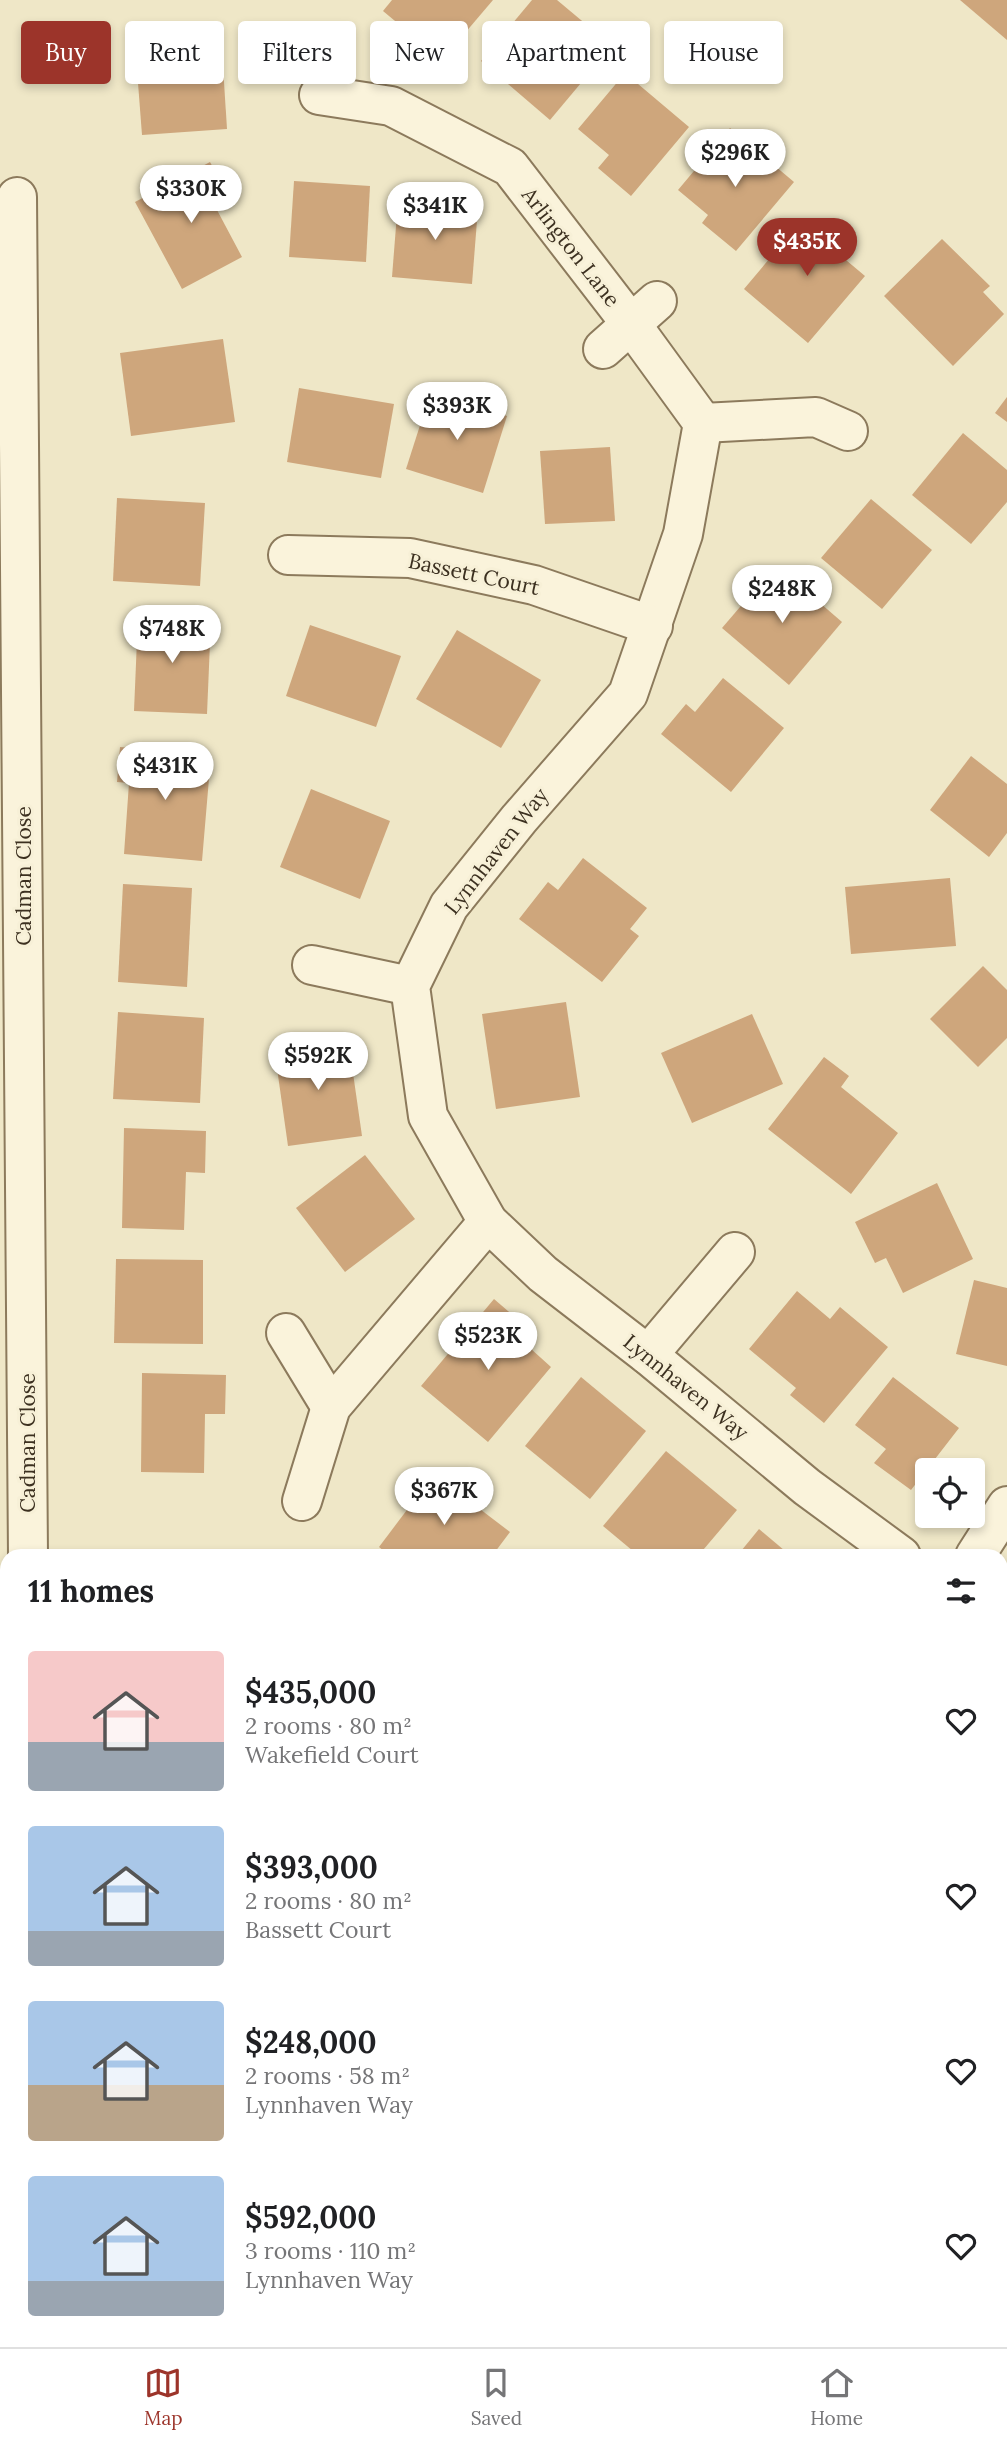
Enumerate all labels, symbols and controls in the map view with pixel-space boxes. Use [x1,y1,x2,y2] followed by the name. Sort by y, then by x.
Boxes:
[21,21,111,84] chip: Buy
[125,21,224,84] chip: Rent
[238,21,356,84] chip: Filters
[370,21,468,84] chip: New
[482,21,650,84] chip: Apartment
[664,21,783,84] chip: House
[686,130,784,189] pin: $296K
[701,137,769,166] text: $296K
[142,166,240,225] pin: $330K
[156,173,226,202] text: $330K
[515,181,626,312] street label: Arlington Lane
[386,182,484,242] pin: $341K
[403,190,467,219] text: $341K
[758,218,856,278] pin: $435K
[773,226,841,255] text: $435K
[408,382,506,442] pin: $393K
[423,390,491,419] text: $393K
[406,547,543,601] street label: Bassett Court
[733,566,831,625] pin: $248K
[748,573,816,602] text: $248K
[123,606,221,665] pin: $748K
[139,613,205,642] text: $748K
[116,742,214,802] pin: $431K
[133,750,197,779] text: $431K
[438,782,554,920] street label: Lynnhaven Way
[10,806,37,946] street label: Cadman Close
[269,1032,367,1092] pin: $592K
[284,1040,352,1069] text: $592K
[439,1312,537,1372] pin: $523K
[454,1320,522,1349] text: $523K
[618,1328,754,1446] street label: Lynnhaven Way
[14,1373,41,1513] street label: Cadman Close
[915,1458,985,1528] map controls
[915,1458,985,1528] button: locate
[395,1468,493,1527] pin: $367K
[411,1475,477,1504] text: $367K
[28,1572,154,1610] text: 11 homes
[942,1572,980,1610] icon: filters
[245,1673,376,1711] text: $435,000
[84,1679,168,1763] icon: home
[942,1702,980,1740] icon: heart
[245,1711,412,1740] text: 2 rooms · 80 m²
[245,1740,419,1769] text: Wakefield Court
[245,1848,378,1886] text: $393,000
[84,1854,168,1938] icon: home
[942,1877,980,1915] icon: heart
[245,1886,412,1915] text: 2 rooms · 80 m²
[245,1915,391,1944] text: Bassett Court
[245,2023,377,2061] text: $248,000
[84,2029,168,2113] icon: home
[942,2052,980,2090] icon: heart
[245,2061,410,2090] text: 2 rooms · 58 m²
[245,2090,413,2119] text: Lynnhaven Way
[245,2198,376,2236] text: $592,000
[84,2204,168,2288] icon: home
[942,2227,980,2265] icon: heart
[245,2236,416,2265] text: 3 rooms · 110 m²
[245,2265,413,2294] text: Lynnhaven Way
[144,2364,183,2430] tab: Map
[471,2364,522,2430] tab: Saved
[810,2364,863,2430] tab: Home

